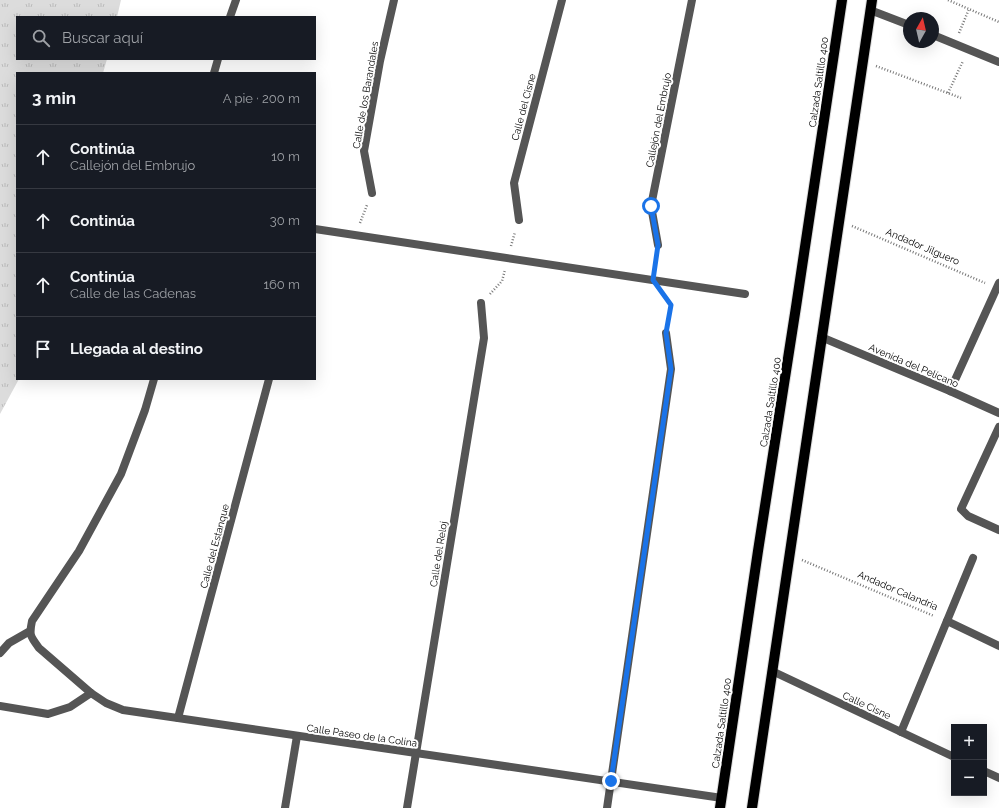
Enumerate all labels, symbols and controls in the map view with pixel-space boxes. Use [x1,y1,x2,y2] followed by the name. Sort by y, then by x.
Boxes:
[903,12,939,48] north arrow
[16,16,316,60] search box
[30,27,52,49] icon: search
[62,29,143,47] text: Buscar aquí
[807,36,830,128] street label: Calzada Saltillo 400
[351,40,380,150] street label: Calle de los Barandales
[509,72,538,142] street label: Calle del Cisne
[644,72,673,168] street label: Callejón del Embrujo
[32,88,76,108] text: 3 min
[223,91,300,106] text: A pie · 200 m
[70,140,135,158] text: Continúa
[32,146,54,168] icon: ahead
[271,149,300,164] text: 10 m
[70,158,195,173] text: Callejón del Embrujo
[642,197,660,215] route start
[32,210,54,232] icon: ahead
[70,212,135,230] text: Continúa
[270,213,300,228] text: 30 m
[884,226,961,267] street label: Andador Jilguero
[70,268,135,286] text: Continúa
[32,274,54,296] icon: ahead
[263,277,300,292] text: 160 m
[70,286,196,301] text: Calle de las Cadenas
[32,338,54,360] icon: arrive
[70,340,203,358] text: Llegada al destino
[867,342,960,389] street label: Avenida del Pelícano
[758,356,783,448] street label: Calzada Saltillo 400
[198,503,231,589] street label: Calle del Estanque
[428,520,449,588] street label: Calle del Reloj
[856,569,940,612] street label: Andador Calandria
[710,677,733,769] street label: Calzada Saltillo 400
[841,690,893,721] street label: Calle Cisne
[306,722,418,749] street label: Calle Paseo de la Colina
[951,724,987,796] map controls
[951,724,987,760] button: +
[951,760,987,796] button: −
[602,772,620,790] route end

